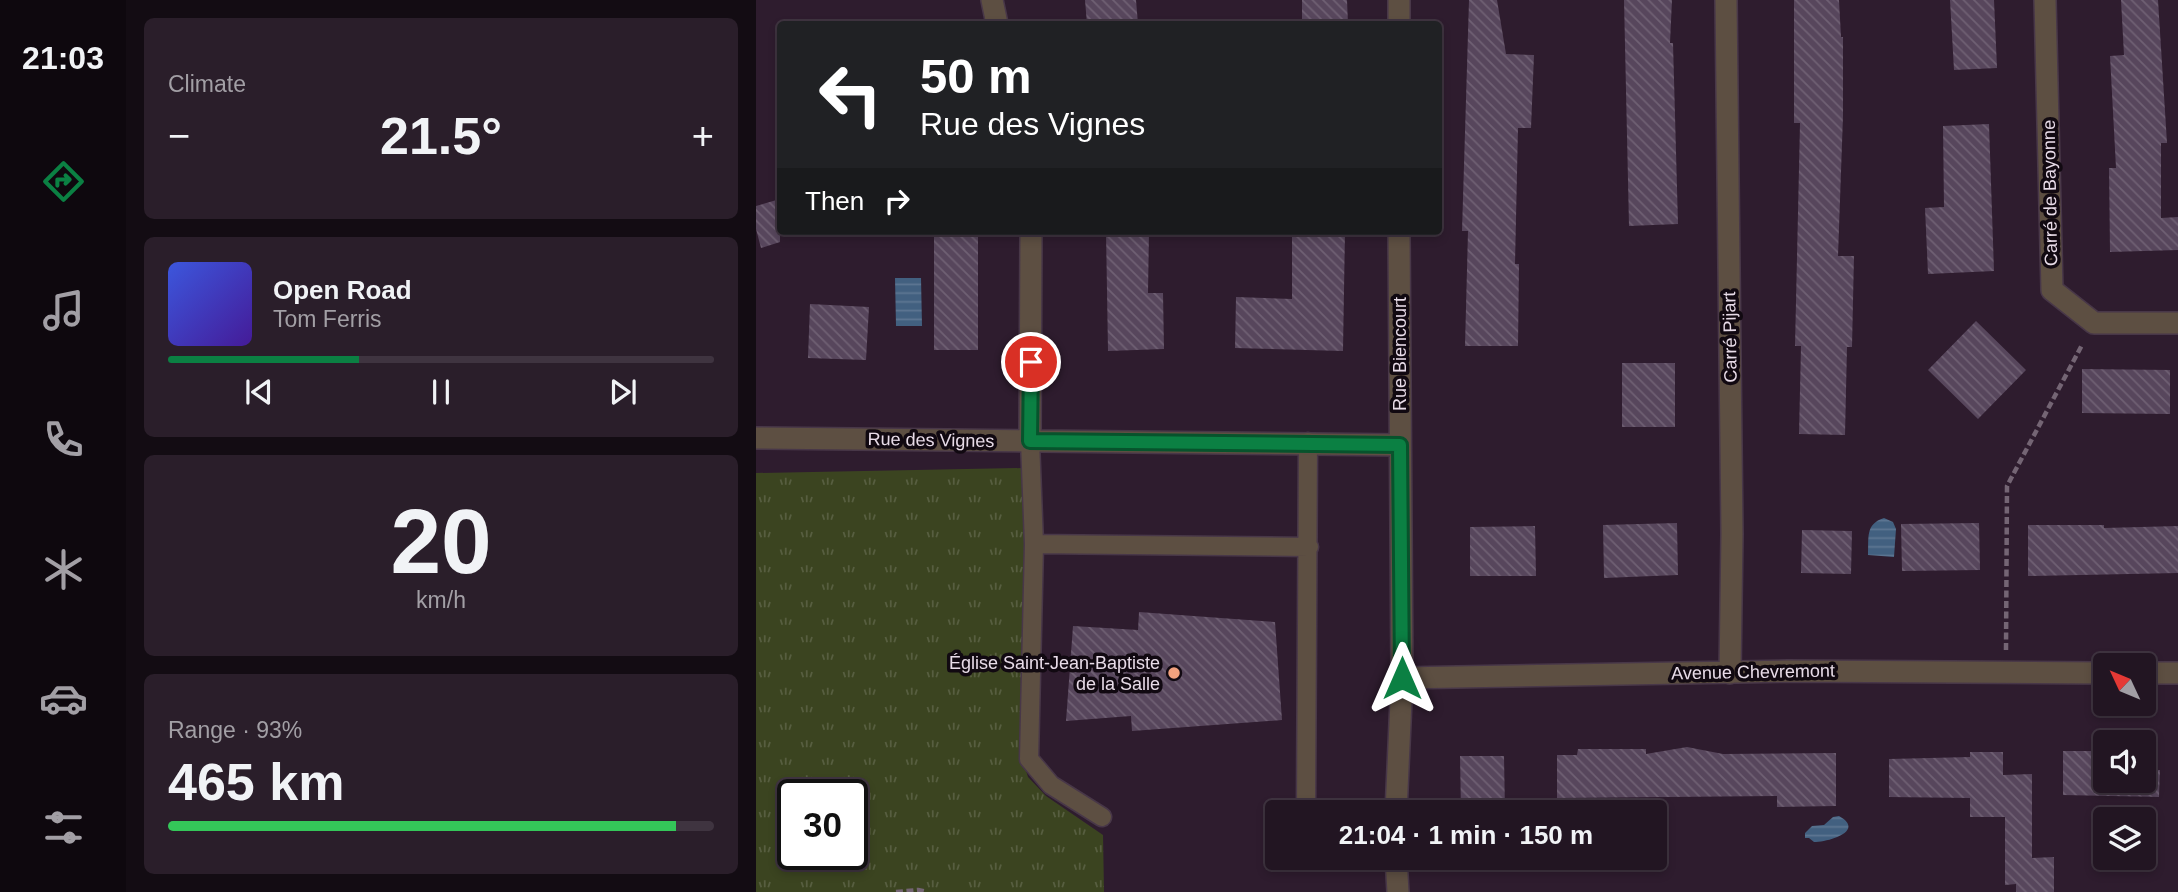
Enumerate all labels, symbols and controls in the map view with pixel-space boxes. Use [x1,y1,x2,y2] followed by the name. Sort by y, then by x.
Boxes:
[22,40,104,76] text: 21:03
[805,49,896,140] icon: left
[920,49,1032,103] text: 50 m
[168,71,246,97] text: Climate
[920,106,1145,142] text: Rue des Vignes
[380,107,502,165] text: 21.5°
[168,115,190,157] text: −
[692,115,714,157] text: +
[2039,120,2061,266] street label: Carré de Bayonne
[39,157,88,206] icon: directions
[878,182,916,220] icon: right
[805,186,864,216] text: Then
[273,275,412,305] text: Open Road
[39,286,88,335] icon: music
[1719,291,1741,383] street label: Carré Pijart
[1390,297,1410,411] street label: Rue Biencourt
[273,306,382,332] text: Tom Ferris
[1001,332,1061,392] pin
[1012,343,1050,381] icon: arrive
[240,373,278,411] icon: previous
[422,373,460,411] icon: pause
[604,373,642,411] icon: next
[39,415,88,464] icon: phone
[867,429,995,451] street label: Rue des Vignes
[390,491,492,592] text: 20
[39,545,88,594] icon: climate
[416,587,466,613] text: km/h
[1365,641,1439,715] position arrow
[949,653,1160,694] place label: Église Saint-Jean-Baptiste de la Salle
[2093,653,2156,716] north arrow
[2093,653,2156,870] map controls
[1671,661,1835,683] street label: Avenue Chevremont
[1166,665,1182,681] marker: Église Saint-Jean-Baptiste de la Salle
[39,674,88,723] icon: car
[168,717,302,743] text: Range · 93%
[2093,730,2156,793] button: sound
[168,753,344,811] text: 465 km
[777,779,868,870] speed limit sign: 30
[39,803,88,852] icon: filters
[2093,807,2156,870] button: layers
[1339,820,1593,850] text: 21:04 · 1 min · 150 m

